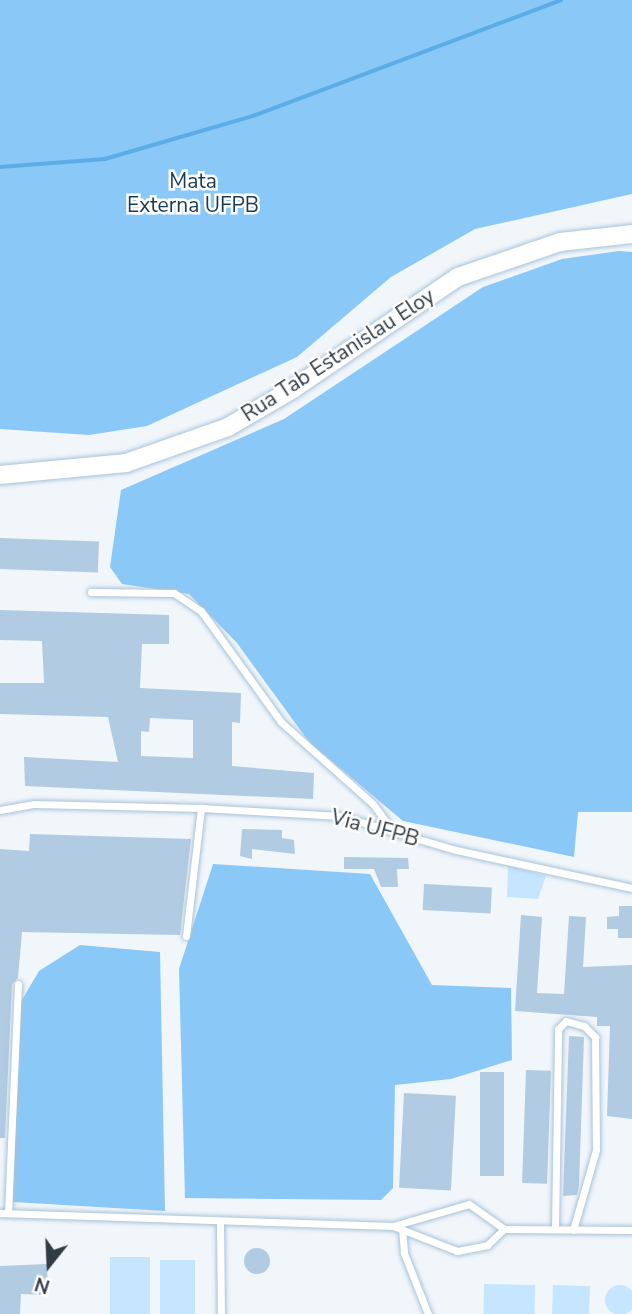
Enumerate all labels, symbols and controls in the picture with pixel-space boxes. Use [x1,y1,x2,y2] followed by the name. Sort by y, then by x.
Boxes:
[127,168,259,218] park label: Mata Externa UFPB
[237,283,439,427] street label: Rua Tab Estanislau Eloy
[328,804,422,852] street label: Via UFPB
[14,1230,84,1300] north arrow
[32,1270,53,1300] text: N

